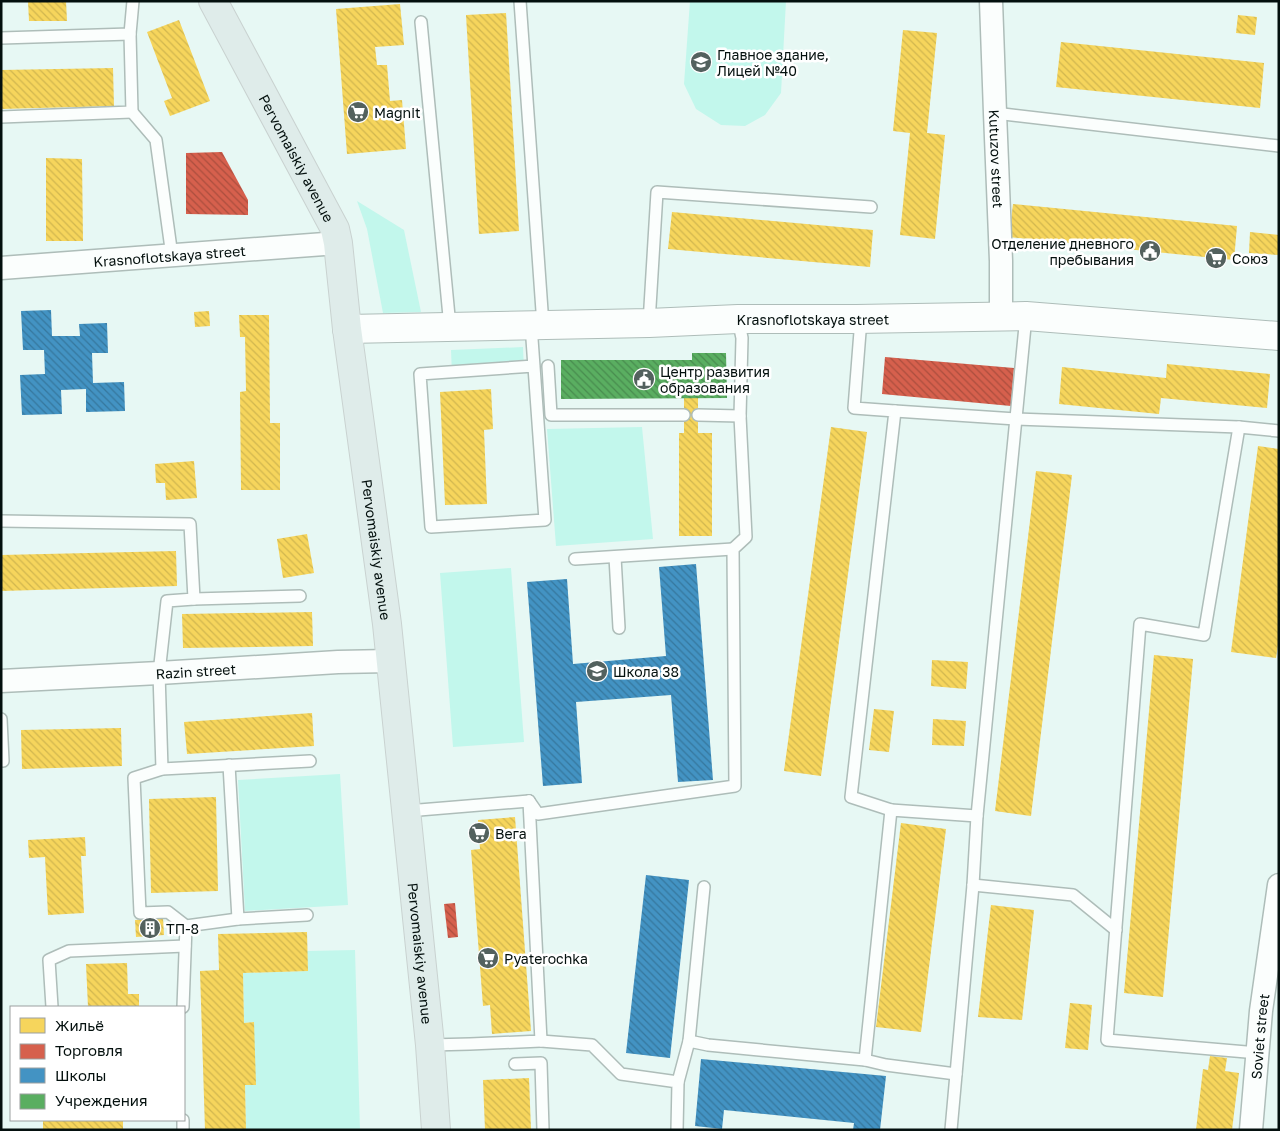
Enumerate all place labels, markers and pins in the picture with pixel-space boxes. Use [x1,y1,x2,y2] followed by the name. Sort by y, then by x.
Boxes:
[717,46,829,79] place label: Главное здание, Лицей №40
[689,50,713,74] school or university icon: Главное здание, Лицей №40
[346,100,370,124] supermarket icon: Magnit
[374,104,421,121] place label: Magnit
[991,235,1134,268] place label: Отделение дневного пребывания
[1138,239,1162,263] public building icon: Отделение дневного пребывания
[1204,246,1228,270] supermarket icon: Союз
[1232,250,1268,267] place label: Союз
[660,363,770,396] place label: Центр развития образования
[632,367,656,391] public building icon: Центр развития образования
[585,659,609,683] school or university icon: Школа 38
[613,663,679,680] place label: Школа 38
[467,821,491,845] supermarket icon: Вега
[495,825,527,842] place label: Вега
[138,916,162,940] building icon: ТП-8
[166,920,199,937] place label: ТП-8
[476,946,500,970] supermarket icon: Pyaterochka
[504,950,588,967] place label: Pyaterochka

